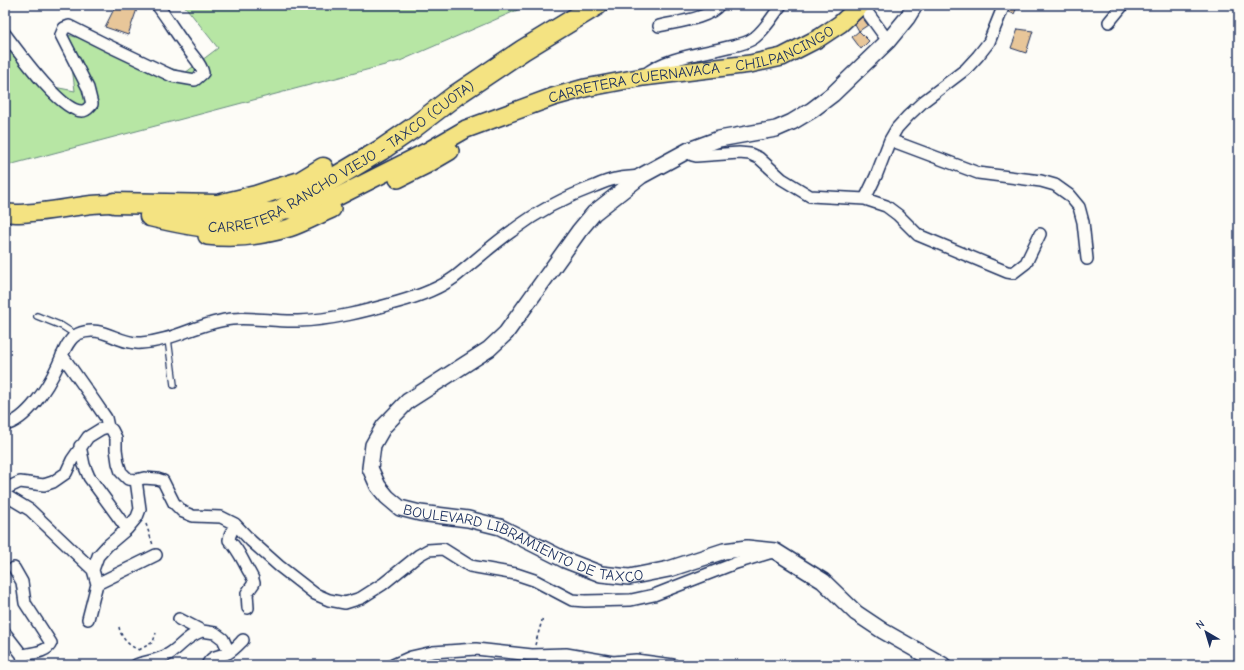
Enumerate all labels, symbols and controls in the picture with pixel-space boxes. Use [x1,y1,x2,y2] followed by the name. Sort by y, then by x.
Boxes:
[546,22,837,107] street label: CARRETERA CUERNAVACA - CHILPANCINGO
[208,76,478,236] street label: CARRETERA RANCHO VIEJO - TAXCO (CUOTA)
[401,500,645,587] street label: BOULEVARD LIBRAMIENTO DE TAXCO
[1186,612,1226,652] north arrow
[1193,617,1207,632] text: N

